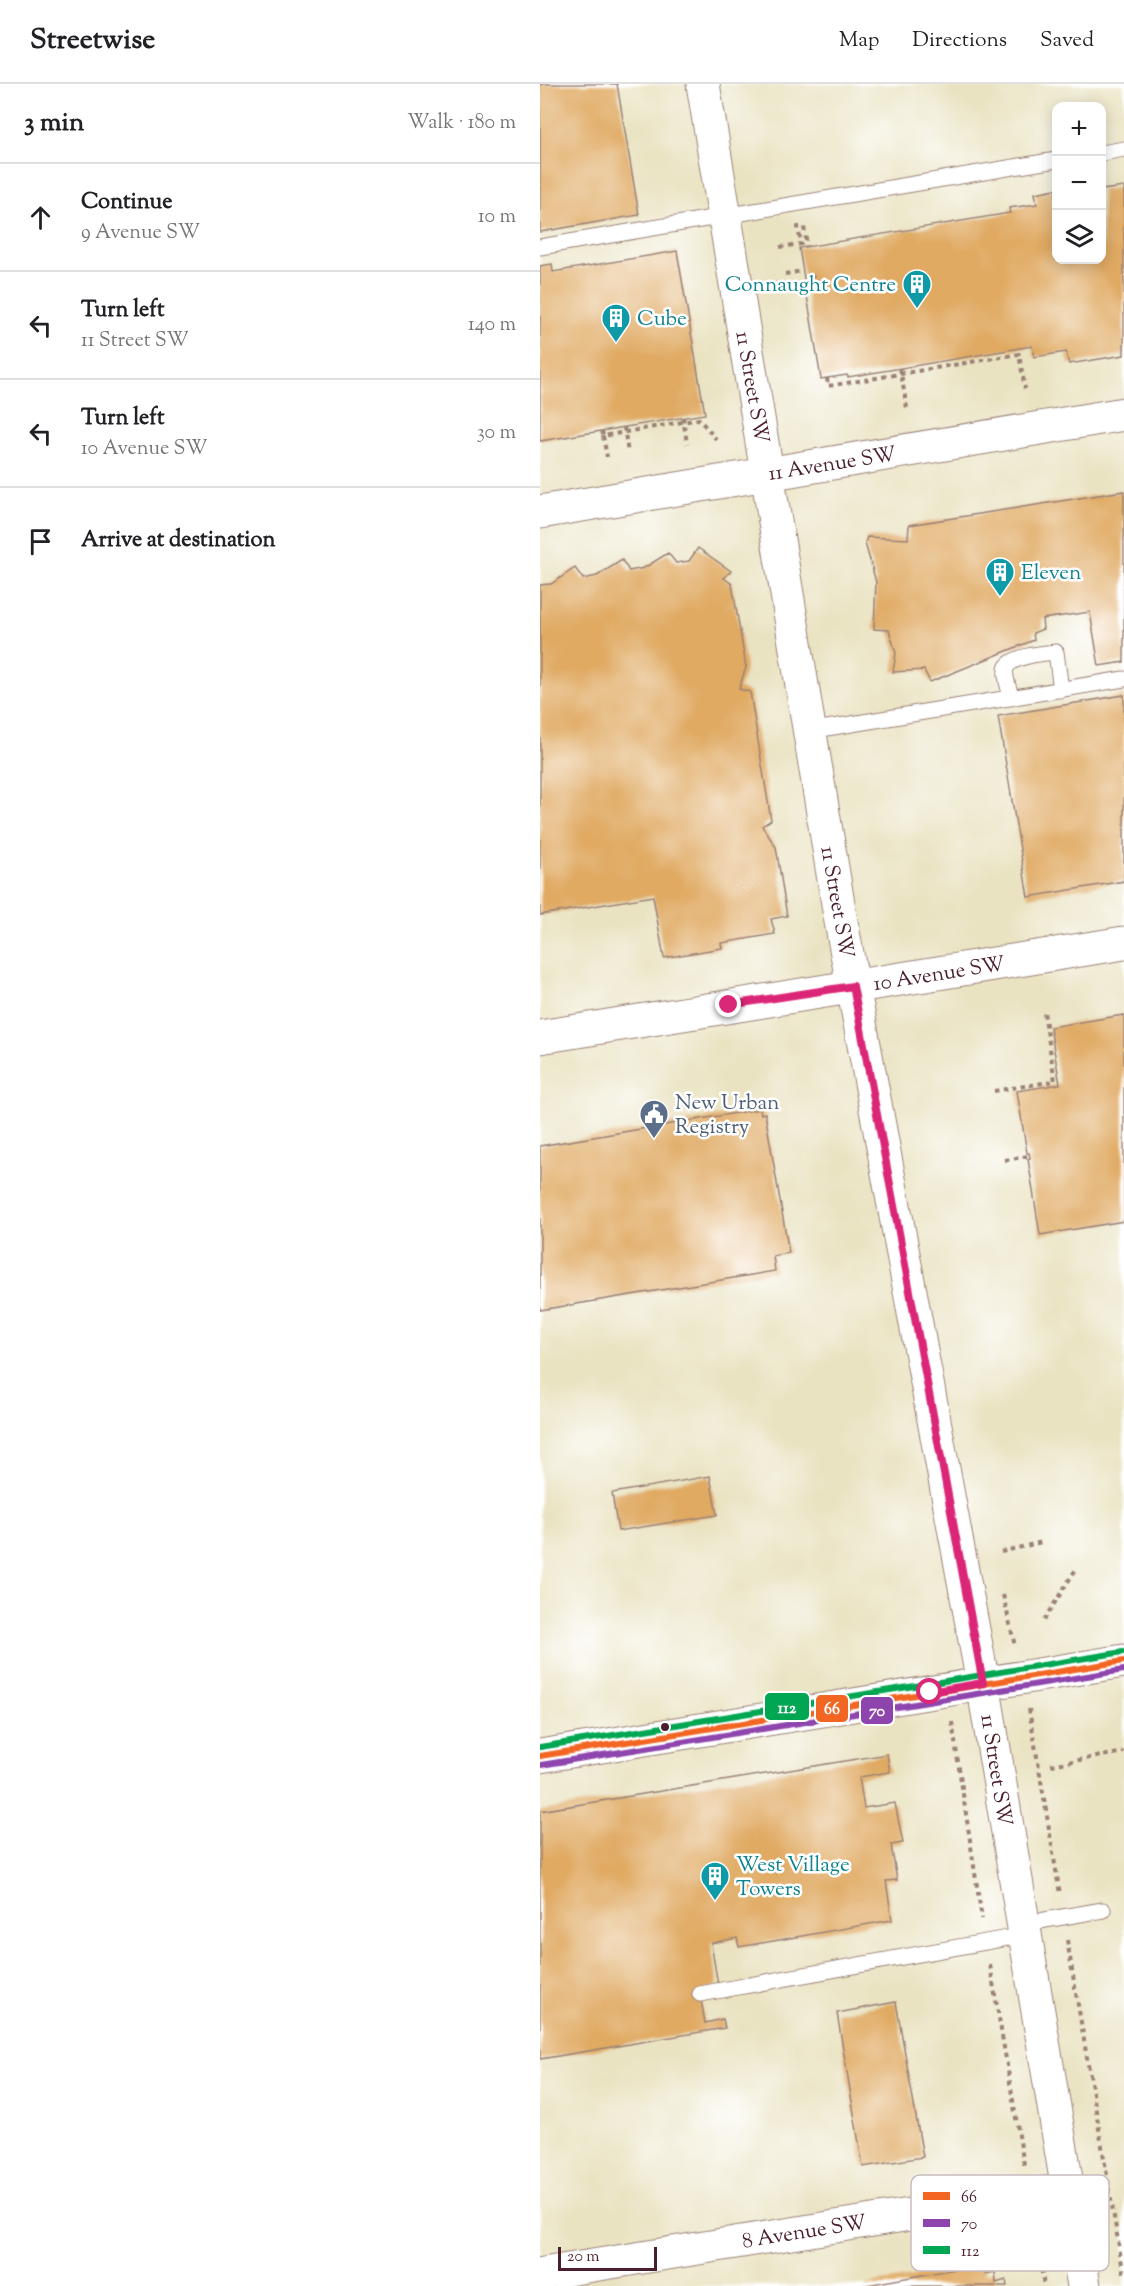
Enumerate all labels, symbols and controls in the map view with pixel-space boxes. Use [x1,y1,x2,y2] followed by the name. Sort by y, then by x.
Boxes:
[30,21,155,61] text: Streetwise
[839,26,879,56] text: Map
[912,26,1007,56] text: Directions
[1040,26,1094,56] text: Saved
[1052,102,1106,264] map controls
[1052,102,1106,156] button: +
[24,105,84,142] text: 3 min
[407,109,516,138] text: Walk · 180 m
[1052,156,1106,210] button: −
[81,187,172,219] text: Continue
[24,201,57,234] icon: ahead
[478,203,516,232] text: 10 m
[1052,210,1106,264] button: layers
[81,219,200,248] text: 9 Avenue SW
[901,268,933,310] building icon: Connaught Centre
[725,271,896,301] place label: Connaught Centre
[81,295,164,327] text: Turn left
[600,302,632,344] building icon: Cube
[637,305,687,335] place label: Cube
[24,309,57,342] icon: left
[468,311,516,340] text: 140 m
[81,327,189,356] text: 11 Street SW
[726,329,776,446] street label: 11 Street SW
[81,403,164,435] text: Turn left
[24,417,57,450] icon: left
[477,419,516,448] text: 30 m
[81,435,207,464] text: 10 Avenue SW
[766,440,898,490] street label: 11 Avenue SW
[24,525,57,558] icon: arrive
[81,525,276,557] text: Arrive at destination
[984,556,1016,598] building icon: Eleven
[1021,559,1081,589] place label: Eleven
[811,844,861,961] street label: 11 Street SW
[871,950,1007,1000] street label: 10 Avenue SW
[715,991,741,1017] route end
[675,1089,779,1143] place label: New Urban Registry
[638,1098,670,1140] public building icon: New Urban Registry
[916,1678,942,1704] route start
[764,1692,810,1721] line badge: 112
[815,1694,849,1723] line badge: 66
[860,1696,894,1725] line badge: 70
[778,1698,797,1721] text: 112
[824,1699,840,1722] text: 66
[869,1701,886,1724] text: 70
[971,1712,1019,1828] street label: 11 Street SW
[659,1721,671,1733] unlabelled marker
[736,1851,850,1905] place label: West Village Towers
[699,1860,731,1902] building icon: West Village Towers
[911,2175,1109,2271] legend
[961,2187,977,2210] text: 66
[740,2208,868,2258] street label: 8 Avenue SW
[961,2214,977,2237] text: 70
[961,2241,980,2264] text: 112
[558,2244,657,2272] scale bar
[567,2246,600,2269] text: 20 m

